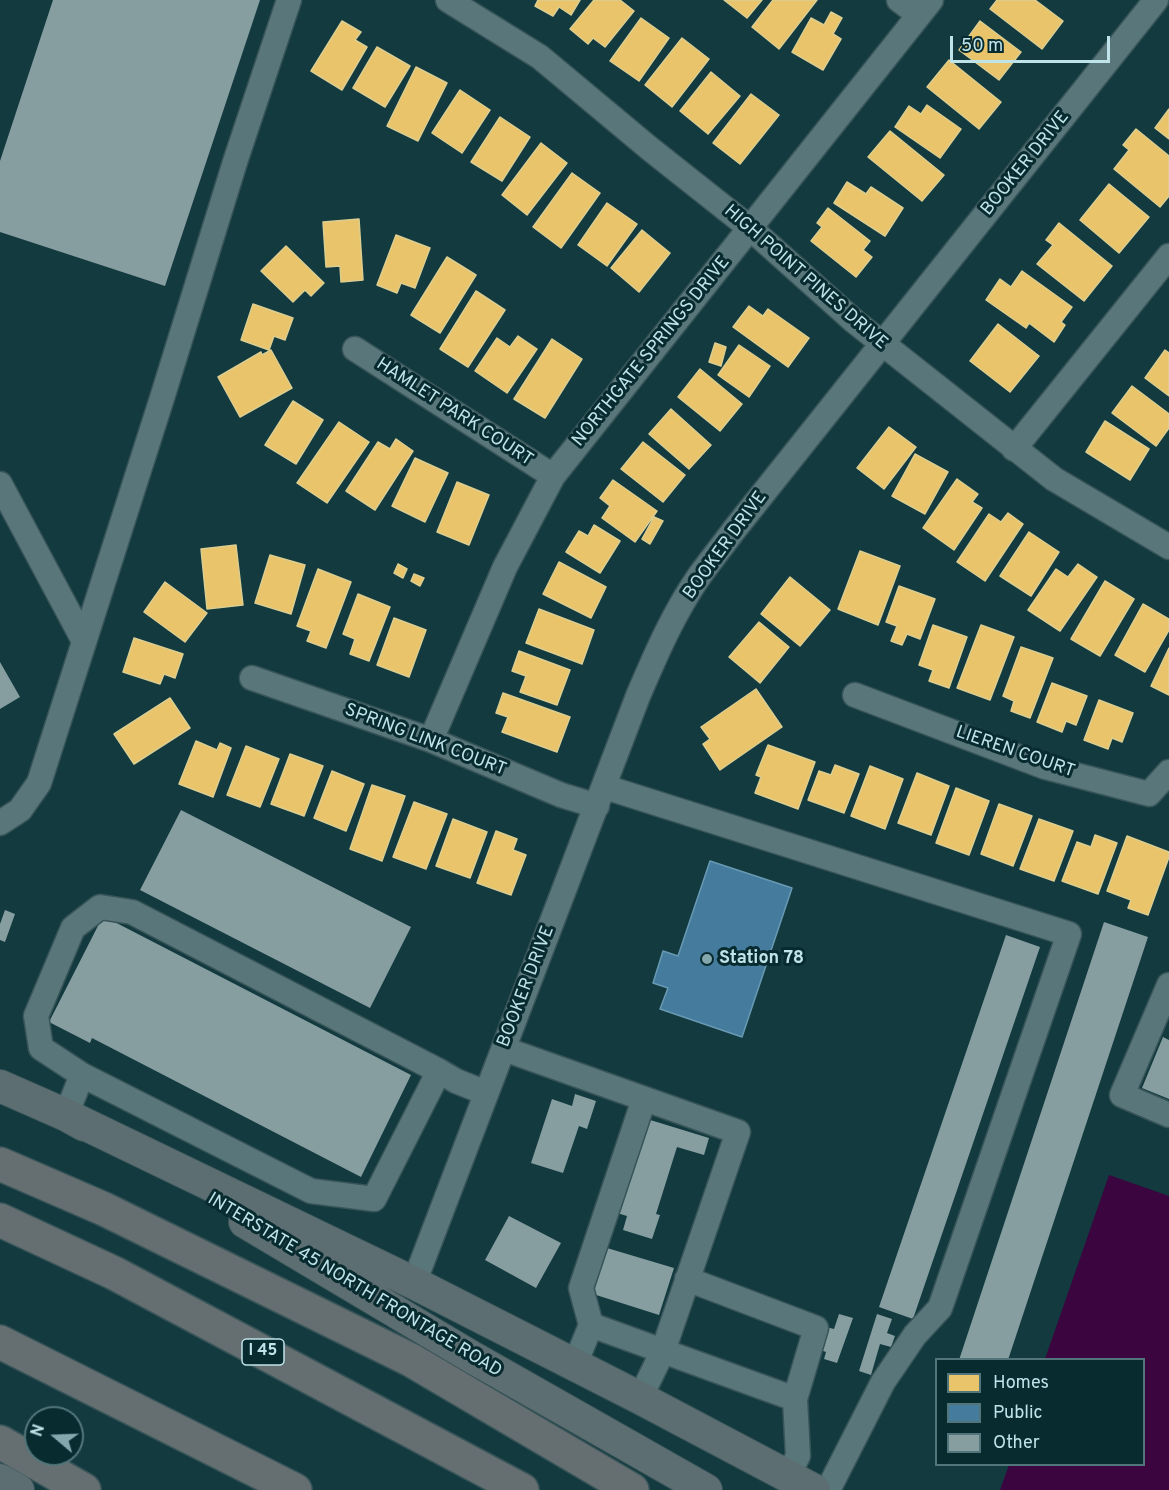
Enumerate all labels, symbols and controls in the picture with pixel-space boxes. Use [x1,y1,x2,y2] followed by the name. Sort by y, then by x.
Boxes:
[953,24,1114,62] scale bar
[961,35,1003,58] text: 50 m
[977,107,1075,221] street label: BOOKER DRIVE
[719,201,891,355] street label: HIGH POINT PINES DRIVE
[569,253,735,451] street label: NORTHGATE SPRINGS DRIVE
[372,354,536,472] street label: HAMLET PARK COURT
[680,488,772,604] street label: BOOKER DRIVE
[341,700,509,782] street label: SPRING LINK COURT
[953,723,1077,783] street label: LIEREN COURT
[494,923,560,1051] street label: BOOKER DRIVE
[719,948,804,970] place label: Station 78
[700,952,714,966] marker: Station 78
[203,1189,505,1383] street label: INTERSTATE 45 NORTH FRONTAGE ROAD
[242,1339,284,1365] road number: I 45
[935,1358,1145,1466] legend
[993,1372,1049,1395] text: Homes
[993,1402,1043,1425] text: Public
[24,1406,84,1466] north arrow
[28,1422,50,1439] text: N
[993,1432,1040,1455] text: Other

